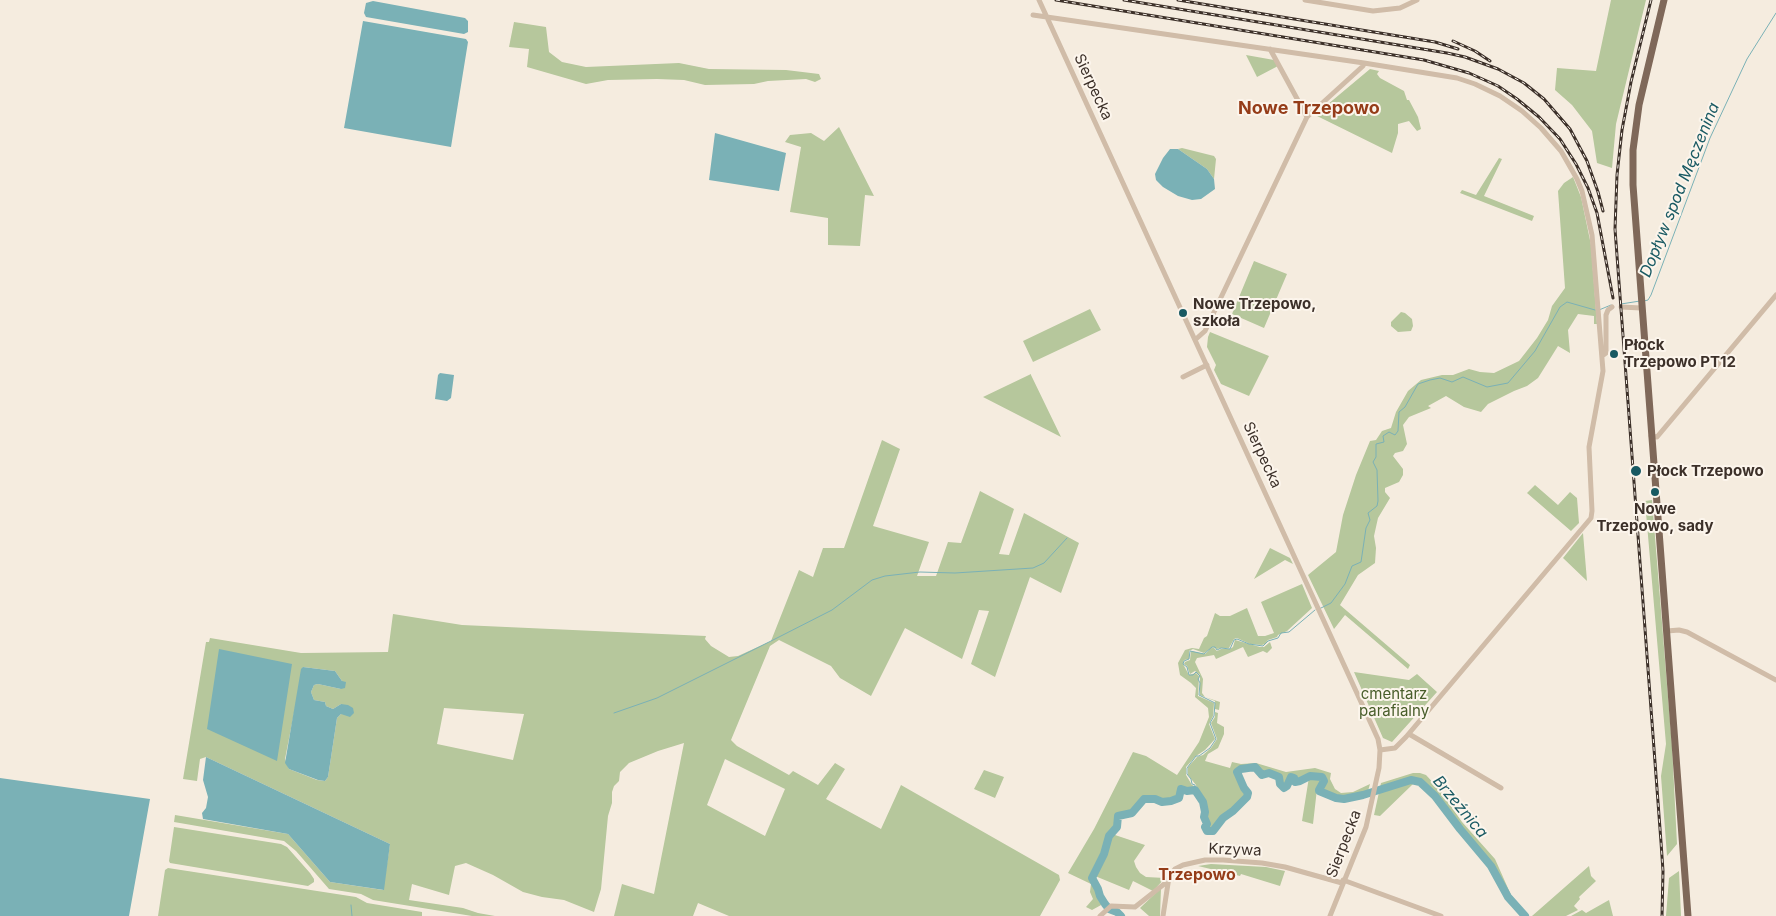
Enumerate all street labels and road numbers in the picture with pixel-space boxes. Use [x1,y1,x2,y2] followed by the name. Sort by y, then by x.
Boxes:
[1070,51,1116,123] street label: Sierpecka
[1239,419,1285,491] street label: Sierpecka
[1323,808,1365,880] street label: Sierpecka
[1208,840,1262,860] street label: Krzywa

